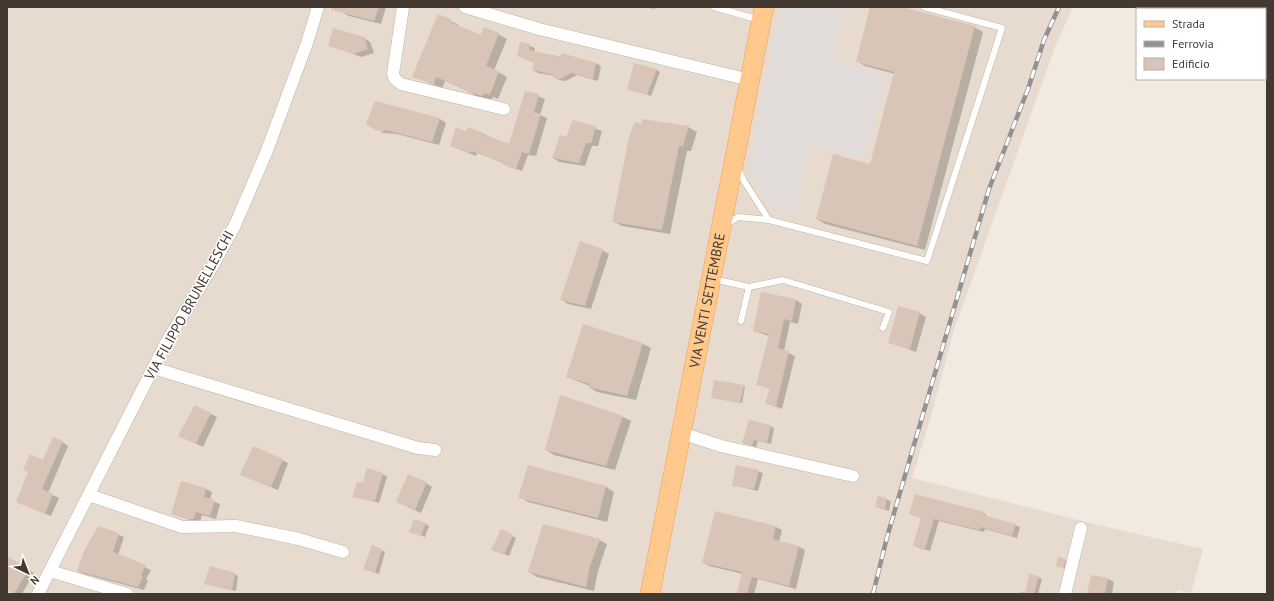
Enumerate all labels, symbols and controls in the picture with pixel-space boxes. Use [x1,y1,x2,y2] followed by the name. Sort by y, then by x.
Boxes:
[1136,8,1266,80] legend
[1172,16,1205,31] text: Strada
[1172,36,1214,51] text: Ferrovia
[1172,56,1210,71] text: Edificio
[140,227,238,384] street label: VIA FILIPPO BRUNELLESCHI
[685,232,729,370] street label: VIA VENTI SETTEMBRE
[8,553,48,593] north arrow
[27,573,42,588] text: N

